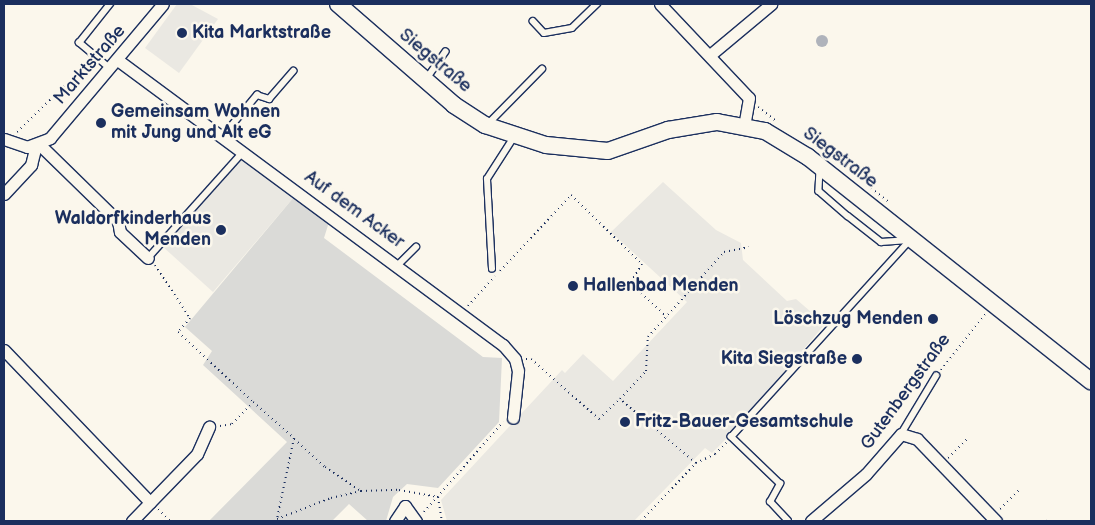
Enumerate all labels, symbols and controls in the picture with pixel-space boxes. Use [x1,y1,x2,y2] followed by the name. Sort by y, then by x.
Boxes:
[50,21,130,109] street label: Marktstraße
[192,22,331,44] place label: Kita Marktstraße
[394,25,476,97] street label: Siegstraße
[176,27,188,39] marker: Kita Marktstraße
[111,102,280,144] place label: Gemeinsam Wohnen mit Jung und Alt eG
[95,117,107,129] marker: Gemeinsam Wohnen mit Jung und Alt eG
[799,123,881,193] street label: Siegstraße
[300,167,408,253] street label: Auf dem Acker
[55,209,211,252] place label: Waldorfkinderhaus Menden
[215,224,227,236] marker: Waldorfkinderhaus Menden
[583,275,739,297] place label: Hallenbad Menden
[567,280,579,292] marker: Hallenbad Menden
[773,308,923,330] place label: Löschzug Menden
[927,313,939,325] marker: Löschzug Menden
[857,330,955,454] street label: Gutenbergstraße
[721,348,847,370] place label: Kita Siegstraße
[851,353,863,365] marker: Kita Siegstraße
[635,411,853,433] place label: Fritz-Bauer-Gesamtschule
[619,416,631,428] marker: Fritz-Bauer-Gesamtschule

